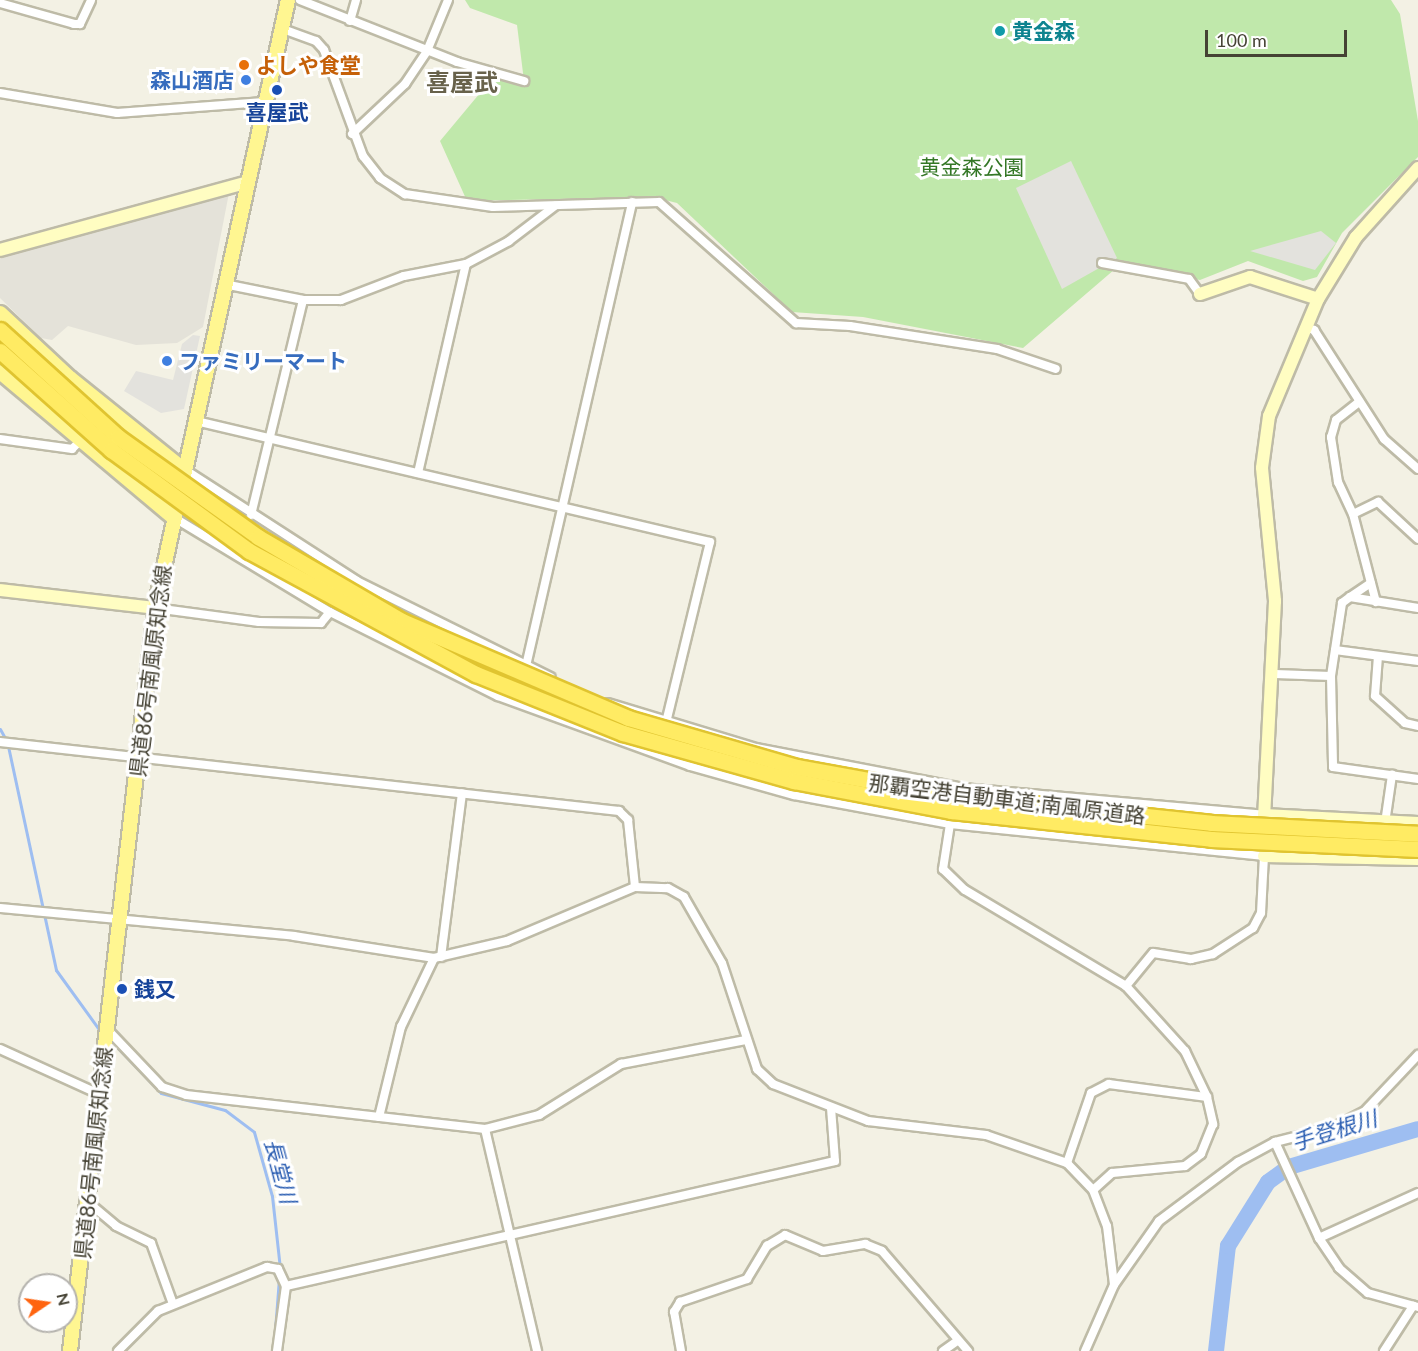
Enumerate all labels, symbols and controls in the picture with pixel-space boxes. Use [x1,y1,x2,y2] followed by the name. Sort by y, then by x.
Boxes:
[1012,18,1075,44] place label: 黄金森
[1208,18,1350,56] scale bar
[993,24,1007,38] marker: 黄金森
[1216,29,1267,51] text: 100 m
[256,52,361,78] place label: よしや食堂
[237,58,251,72] marker: よしや食堂
[150,67,234,93] place label: 森山酒店
[426,68,498,96] district label: 喜屋武
[239,73,253,87] marker: 森山酒店
[270,83,284,97] marker: 喜屋武
[246,99,308,125] place label: 喜屋武
[920,154,1024,180] park label: 黄金森公園
[179,348,347,374] place label: ファミリーマート
[160,354,174,368] marker: ファミリーマート
[124,564,176,778] street label: 県道86号南風原知念線
[867,770,1147,828] street label: 那覇空港自動車道;南風原道路
[134,976,176,1002] place label: 銭又
[115,982,129,996] marker: 銭又
[69,1046,117,1260] street label: 県道86号南風原知念線
[1288,1105,1380,1155] water label: 手登根川
[260,1136,302,1206] water label: 長堂川
[18,1273,78,1333] north arrow
[53,1291,75,1307] text: N

